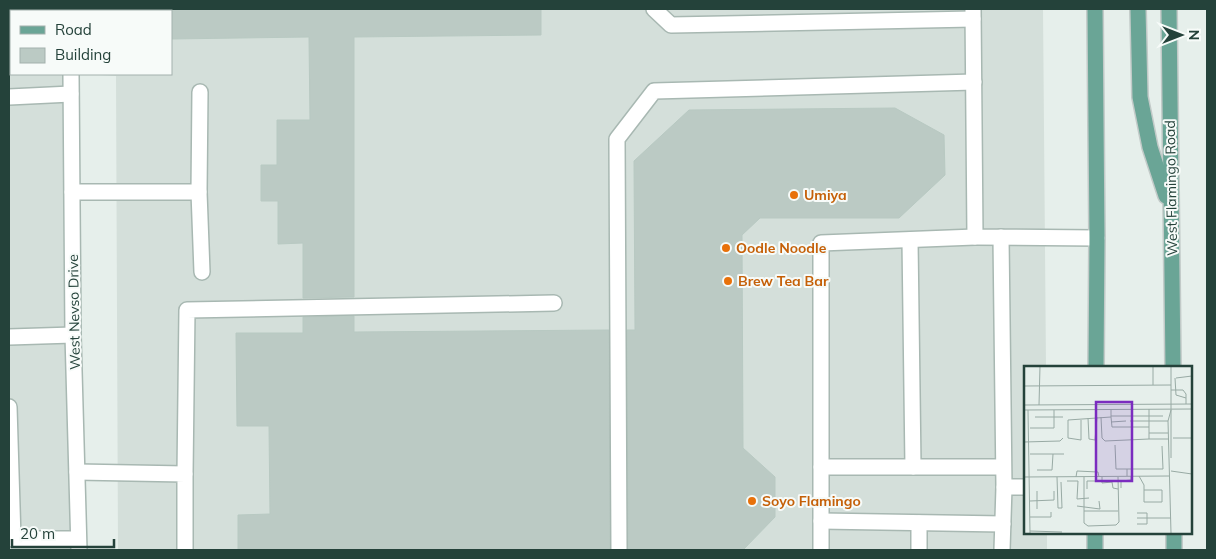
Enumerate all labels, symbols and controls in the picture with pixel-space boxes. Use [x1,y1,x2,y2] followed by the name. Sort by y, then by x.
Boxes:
[10,10,172,75] legend
[1156,10,1206,60] north arrow
[55,20,92,39] text: Road
[1185,30,1203,40] text: N
[55,45,111,64] text: Building
[1161,120,1181,256] street label: West Flamingo Road
[804,186,847,204] place label: Umiya
[788,189,800,201] marker: Umiya
[736,239,827,257] place label: Oodle Noodle
[720,242,732,254] marker: Oodle Noodle
[64,254,84,370] street label: West Nevso Drive
[738,272,829,290] place label: Brew Tea Bar
[722,275,734,287] marker: Brew Tea Bar
[1024,366,1191,534] inset map
[762,492,861,510] place label: Soyo Flamingo
[746,495,758,507] marker: Soyo Flamingo
[12,516,115,548] scale bar
[20,524,55,543] text: 20 m

